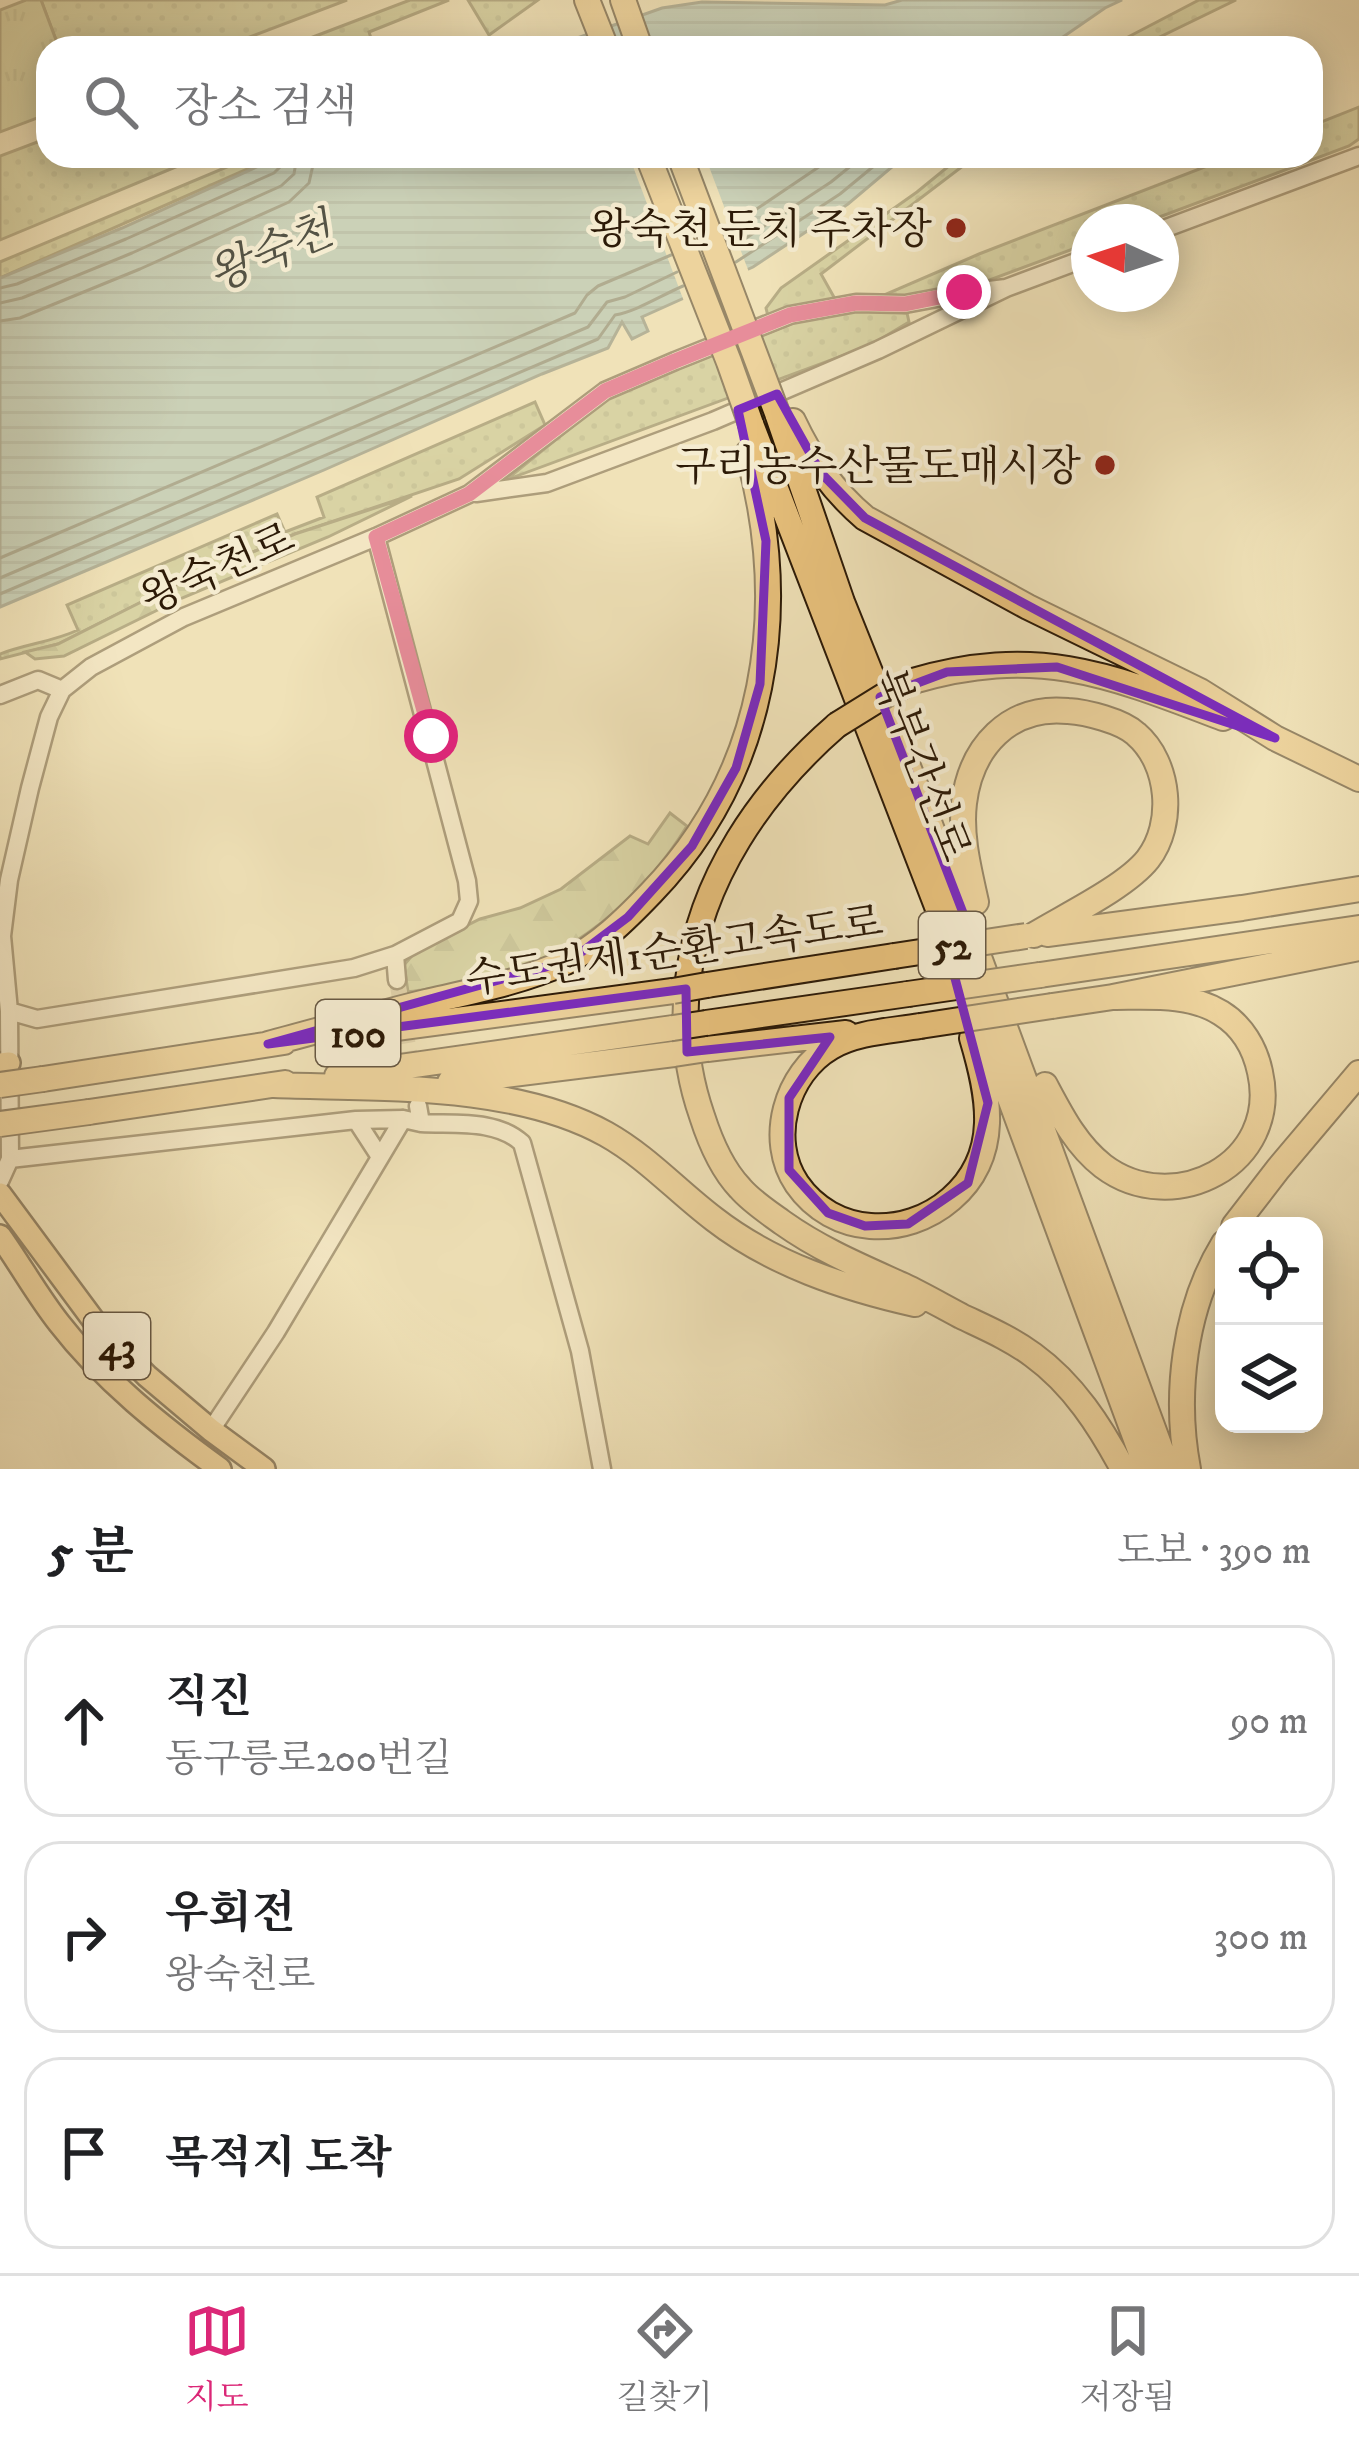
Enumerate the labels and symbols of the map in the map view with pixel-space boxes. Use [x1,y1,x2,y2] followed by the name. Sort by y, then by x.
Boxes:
[200,201,345,305] water label: 왕숙천
[1071,204,1179,312] north arrow
[589,205,932,257] place label: 왕숙천 둔치 주차장
[943,215,969,241] marker: 왕숙천 둔치 주차장
[937,265,991,319] route end
[675,442,1081,494] place label: 구리농수산물도매시장
[1092,452,1118,478] marker: 구리농수산물도매시장
[134,513,303,626] street label: 왕숙천로
[860,661,981,869] street label: 북부간선로
[404,709,458,763] route start
[462,897,887,1007] street label: 수도권제1순환고속도로
[919,912,985,978] road number: 52
[316,1000,400,1066] road number: 100
[84,1313,150,1379] road number: 43

